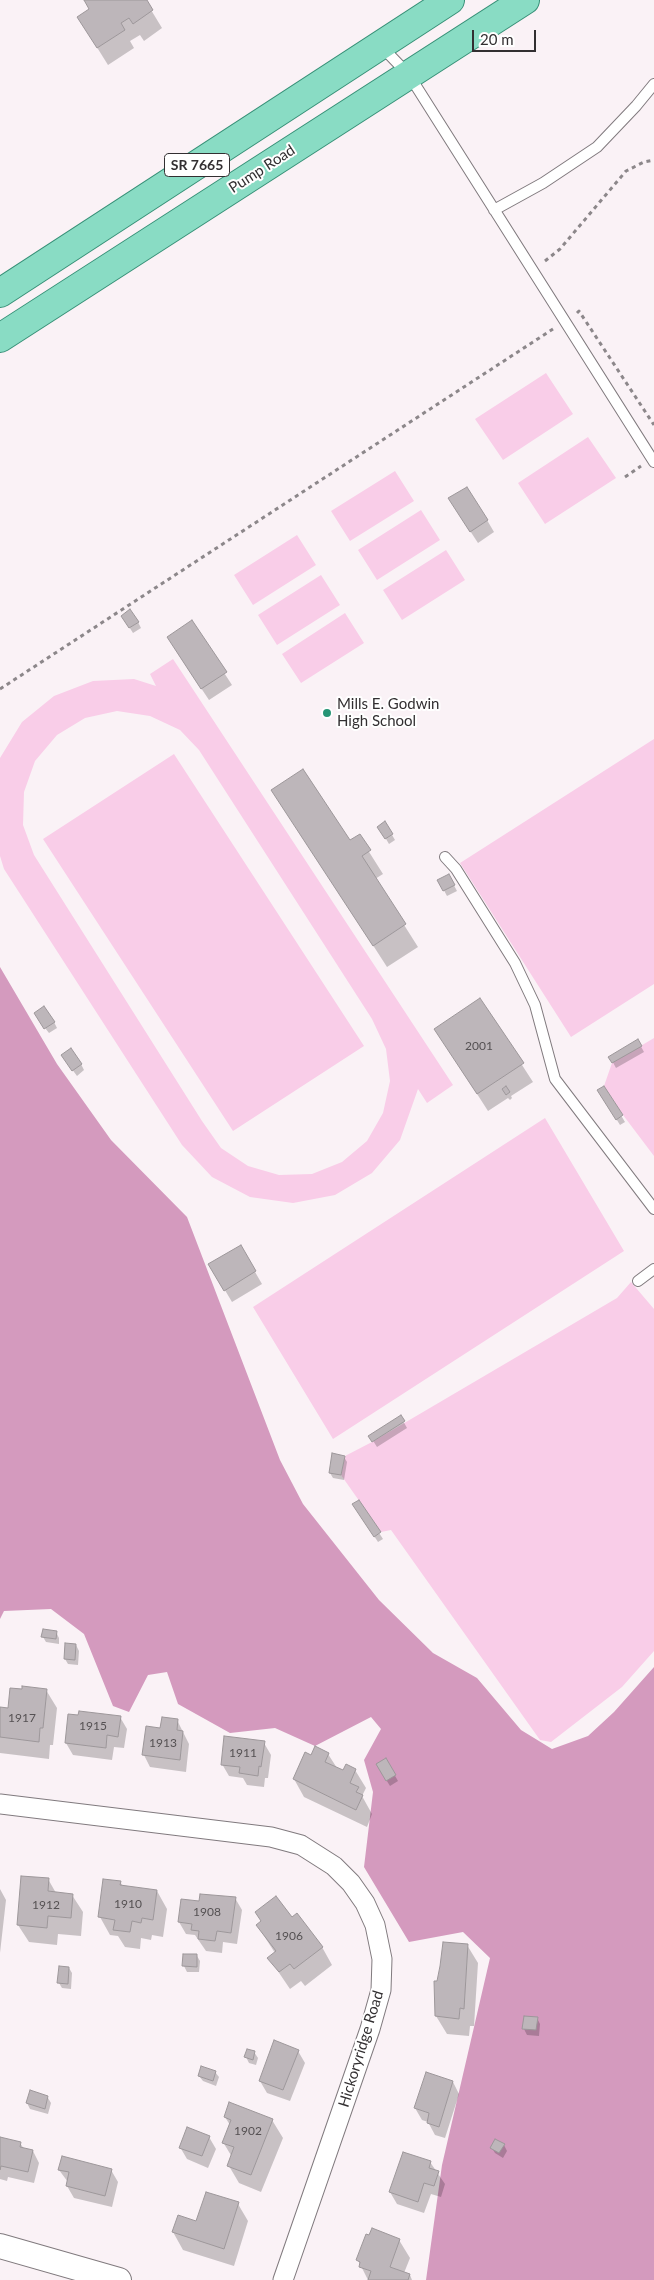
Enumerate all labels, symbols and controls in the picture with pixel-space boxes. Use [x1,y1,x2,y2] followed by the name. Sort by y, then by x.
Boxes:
[474,20,538,52] scale bar
[480,30,514,48] text: 20 m
[226,141,298,197] street label: Pump Road
[164,154,230,176] road number: SR 7665
[337,695,439,730] place label: Mills E. Godwin High School
[321,707,333,719] marker: Mills E. Godwin High School
[465,1039,493,1053] house number: 2001
[8,1711,36,1725] house number: 1917
[79,1719,107,1733] house number: 1915
[149,1736,177,1750] house number: 1913
[229,1746,257,1760] house number: 1911
[114,1897,142,1911] house number: 1910
[32,1898,60,1912] house number: 1912
[193,1905,221,1919] house number: 1908
[275,1929,303,1943] house number: 1906
[335,1988,387,2110] street label: Hickoryridge Road
[234,2124,262,2138] house number: 1902

